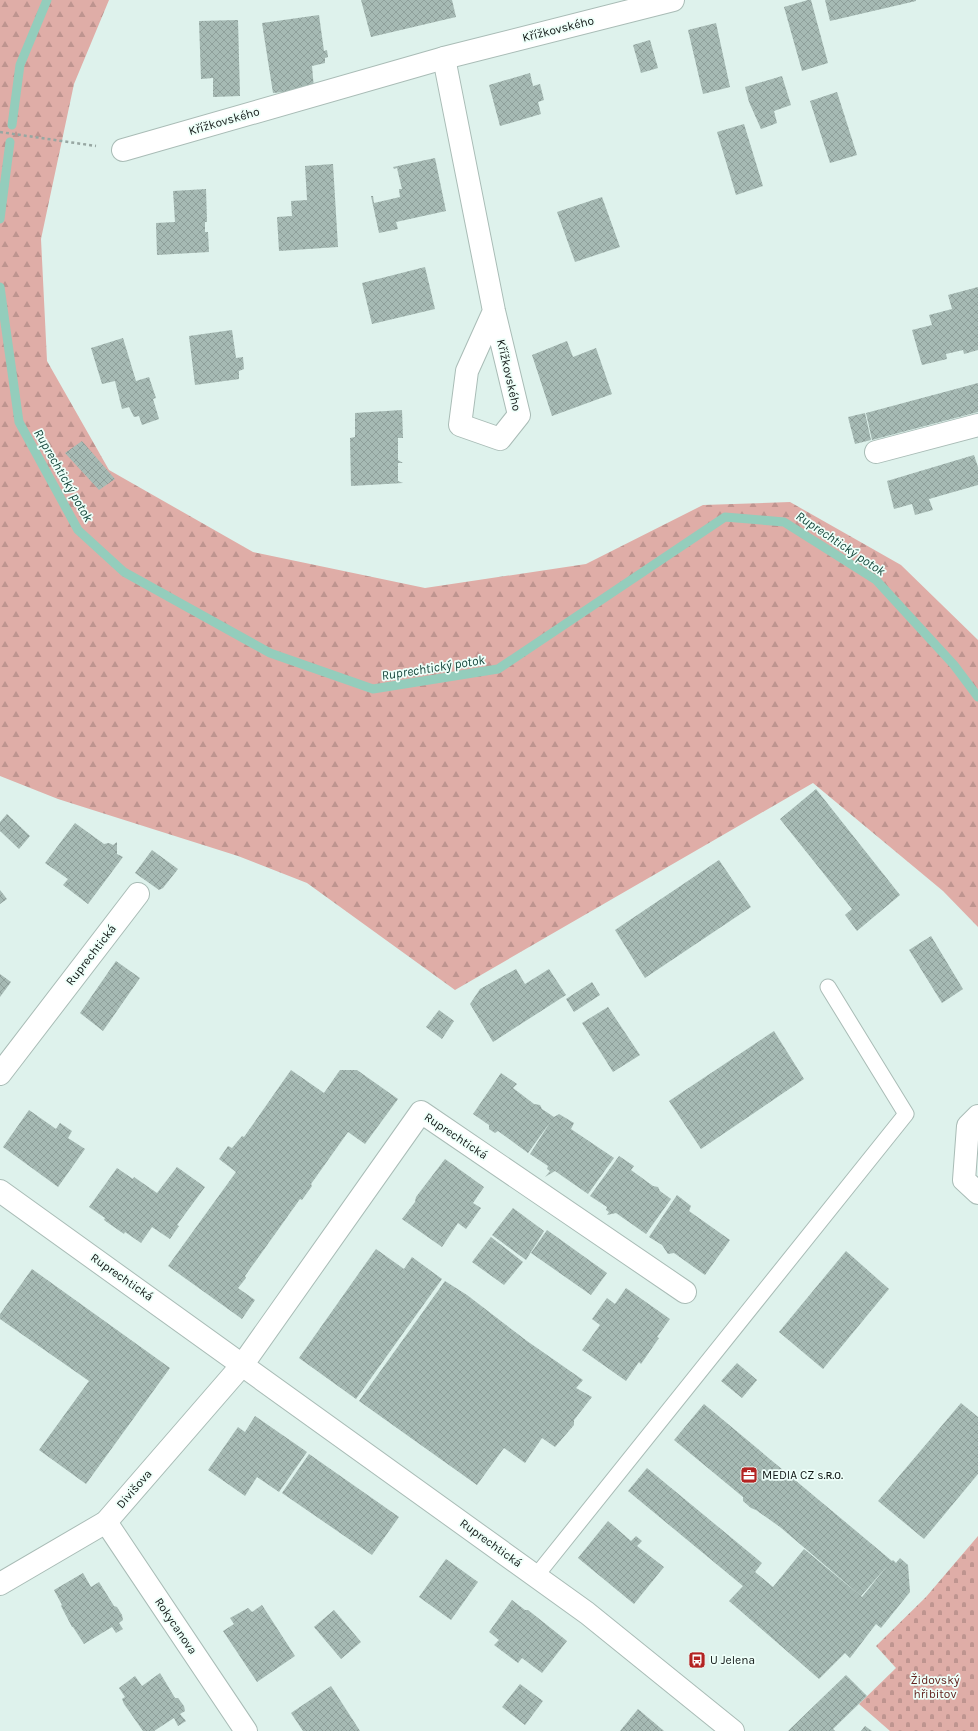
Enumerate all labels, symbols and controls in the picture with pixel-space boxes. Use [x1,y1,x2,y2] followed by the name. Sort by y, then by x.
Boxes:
[521,13,595,45] street label: Křížkovského
[187,104,261,138] street label: Křížkovského
[494,338,524,412] street label: Křížkovského
[31,426,96,524] water label: Ruprechtický potok
[793,508,888,579] water label: Ruprechtický potok
[380,652,486,683] water label: Ruprechtický potok
[63,922,119,988] street label: Ruprechtická
[422,1110,490,1162] street label: Ruprechtická
[88,1250,156,1304] street label: Ruprechtická
[739,1465,759,1485] office icon: MEDIA CZ s.ʀ.ᴏ.
[113,1467,155,1511] street label: Divišova
[762,1468,843,1482] place label: MEDIA CZ s.ʀ.ᴏ.
[457,1516,525,1570] street label: Ruprechtická
[152,1595,200,1657] street label: Rokycanova
[687,1650,707,1670] bus stop icon: U Jelena
[710,1653,755,1667] place label: U Jelena
[910,1672,960,1701] park label: Židovský hřibitov

